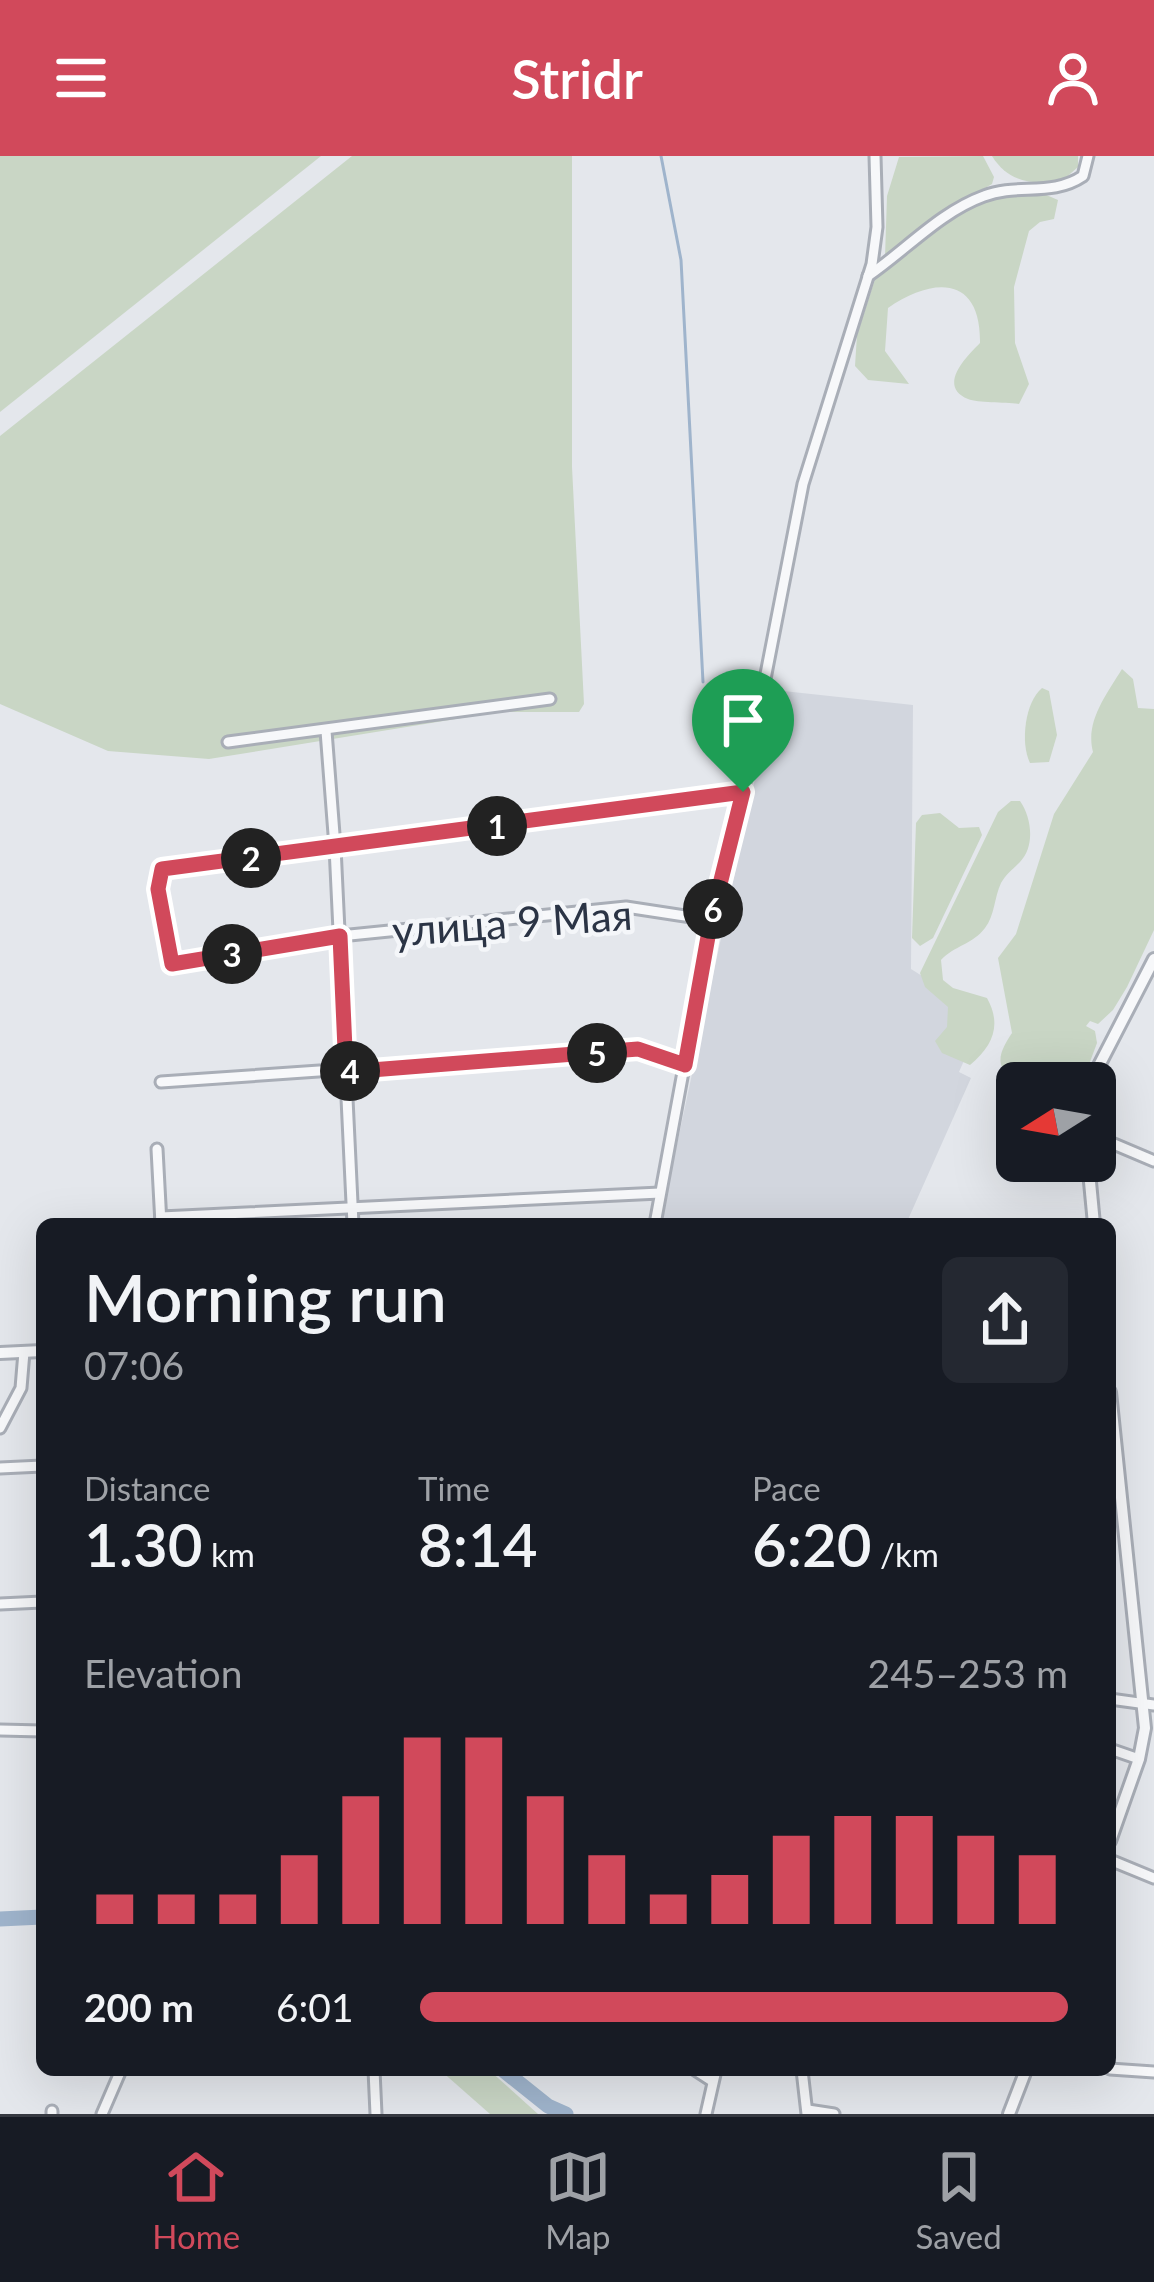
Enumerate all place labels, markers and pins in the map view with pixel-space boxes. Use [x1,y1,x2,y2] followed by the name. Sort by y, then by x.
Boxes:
[692,669,794,792] pin
[467,796,527,856] pin: 1
[221,828,281,888] pin: 2
[683,879,743,939] pin: 6
[202,924,262,984] pin: 3
[567,1023,627,1083] pin: 5
[320,1041,380,1101] pin: 4

